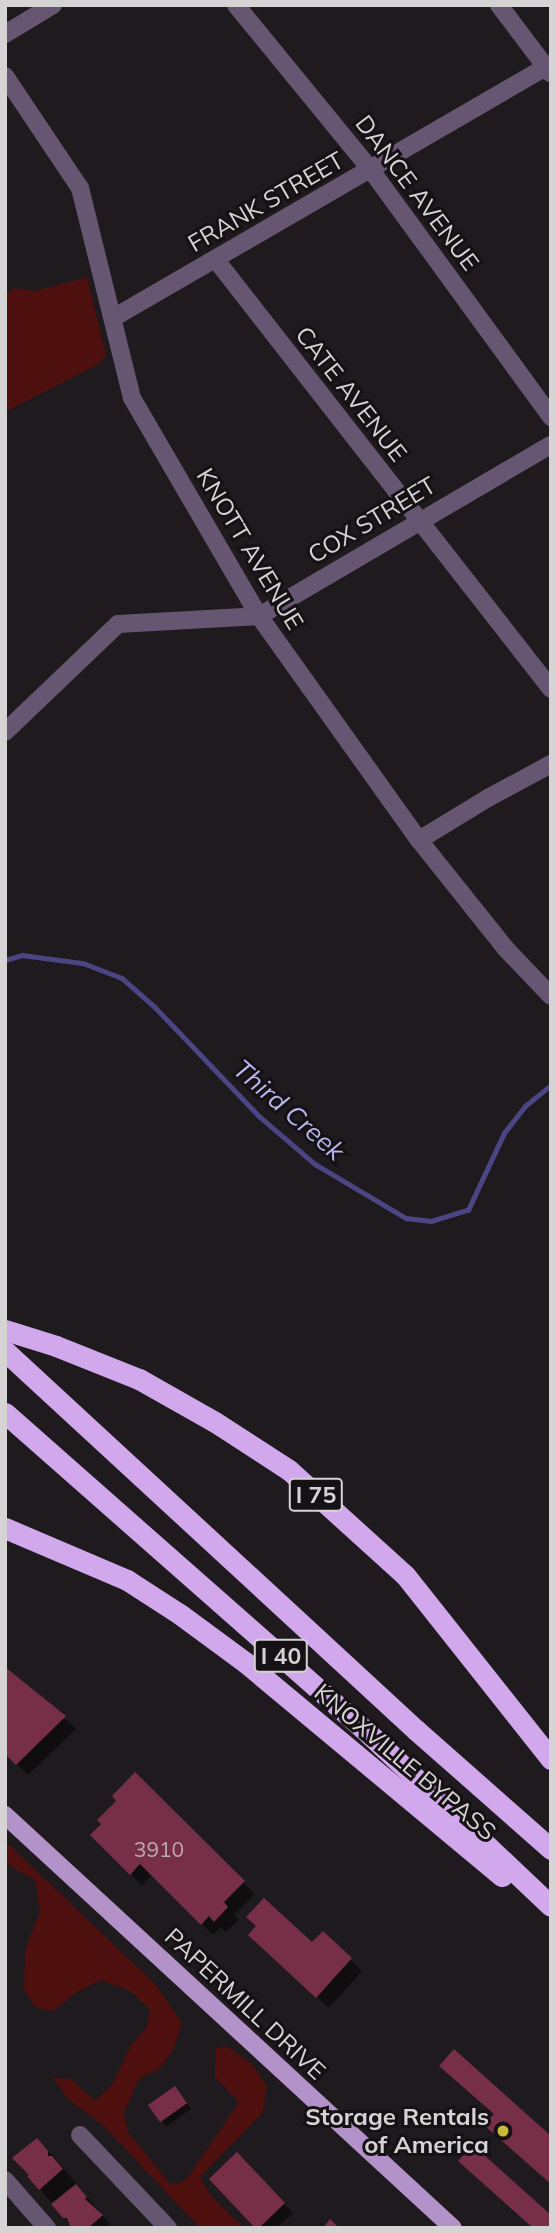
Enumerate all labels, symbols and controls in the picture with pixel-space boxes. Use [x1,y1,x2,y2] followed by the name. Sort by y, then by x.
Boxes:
[349,110,485,276] street label: DANCE AVENUE
[183,146,349,258] street label: FRANK STREET
[289,321,413,467] street label: CATE AVENUE
[191,463,309,635] street label: KNOTT AVENUE
[303,471,441,569] street label: COX STREET
[227,1053,351,1167] water label: Third Creek
[288,1476,344,1514] road number: I 75
[253,1637,309,1676] road number: I 40
[308,1678,502,1846] street label: KNOXVILLE BYPASS
[134,1836,184,1862] house number: 3910
[159,1922,331,2086] street label: PAPERMILL DRIVE
[305,2103,489,2159] place label: Storage Rentals of America
[495,2123,511,2139] marker: Storage Rentals of America

